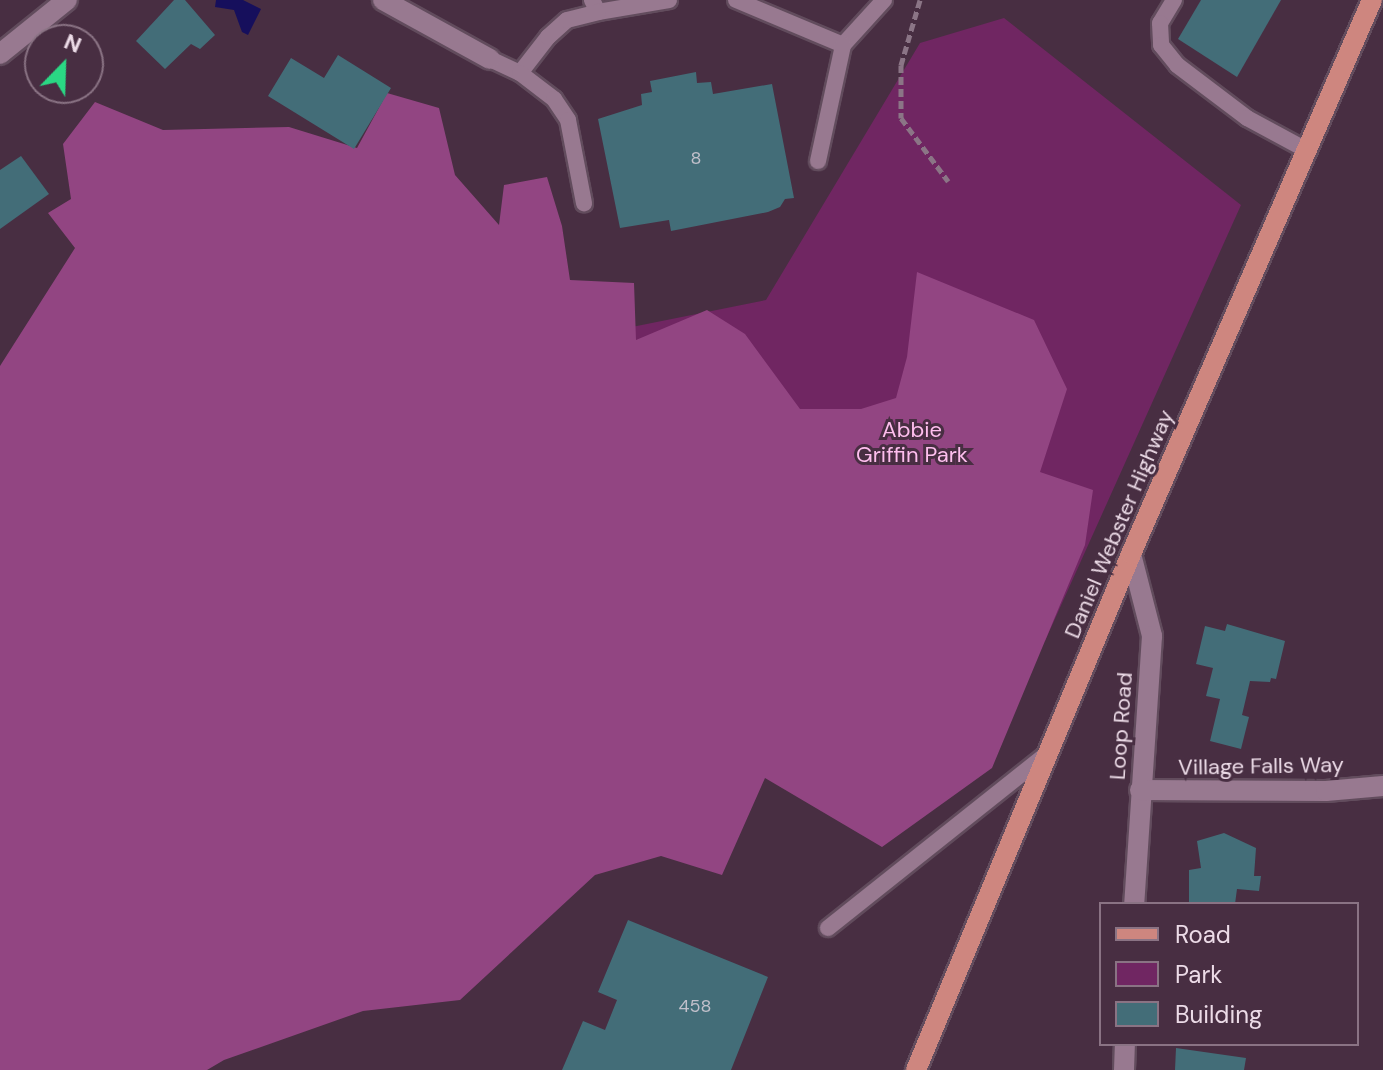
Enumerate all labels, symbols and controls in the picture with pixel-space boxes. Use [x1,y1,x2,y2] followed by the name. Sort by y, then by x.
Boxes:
[24,24,104,104] north arrow
[60,27,86,60] text: N
[691,147,701,169] house number: 8
[1059,406,1179,642] street label: Daniel Webster Highway
[856,416,968,468] park label: Abbie Griffin Park
[1104,671,1138,781] street label: Loop Road
[1178,751,1344,781] street label: Village Falls Way
[1099,902,1359,1046] legend
[1175,919,1231,950] text: Road
[1175,959,1222,990] text: Park
[679,995,711,1017] house number: 458
[1175,999,1262,1030] text: Building

